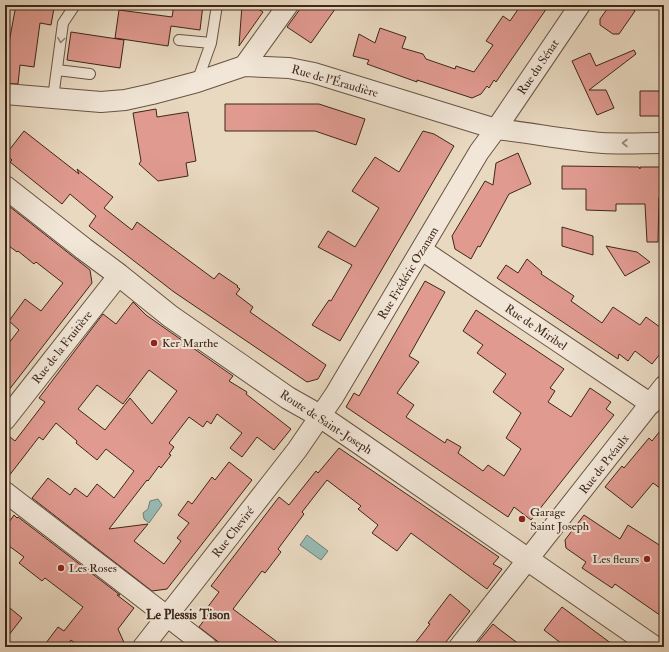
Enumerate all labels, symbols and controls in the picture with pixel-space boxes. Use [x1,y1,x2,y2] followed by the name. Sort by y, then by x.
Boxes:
[57,37,66,43] one-way arrow
[514,37,562,98] street label: Rue du Sénat
[290,62,380,101] street label: Rue de l'Éraudière
[622,139,628,147] one-way arrow
[375,223,442,322] street label: Rue Frédéric Ozanam
[502,301,570,354] street label: Rue de Miribel
[29,308,96,387] street label: Rue de la Fruitière
[162,336,218,351] place label: Ker Marthe
[149,338,159,348] marker: Ker Marthe
[277,387,375,458] street label: Route de Saint-Joseph
[576,431,633,497] street label: Rue de Préaulx
[209,503,258,561] street label: Rue Cheviré
[530,505,590,534] place label: Garage Saint Joseph
[517,514,527,524] marker: Garage Saint Joseph
[593,552,639,567] place label: Les fleurs
[642,554,652,564] marker: Les fleurs
[69,561,117,576] place label: Les Roses
[56,563,66,573] marker: Les Roses
[146,607,230,623] district label: Le Plessis Tison

